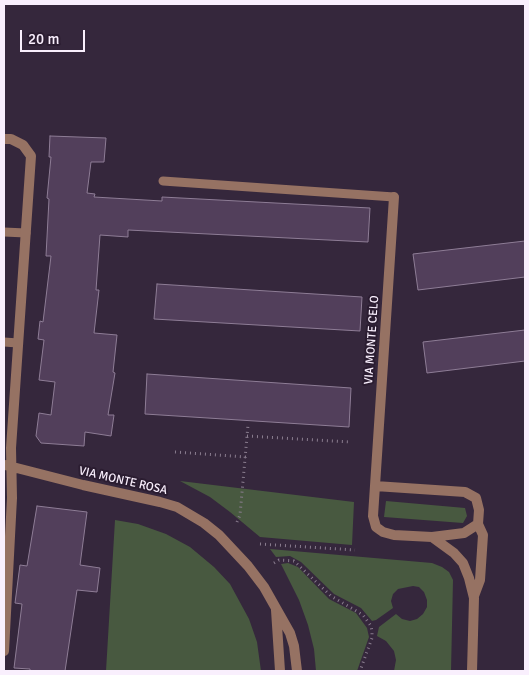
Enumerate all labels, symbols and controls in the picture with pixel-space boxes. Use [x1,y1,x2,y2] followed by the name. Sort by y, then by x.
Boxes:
[22,20,88,52] scale bar
[28,30,59,48] text: 20 m
[362,295,382,385] street label: VIA MONTE CELO
[77,464,169,498] street label: VIA MONTE ROSA

